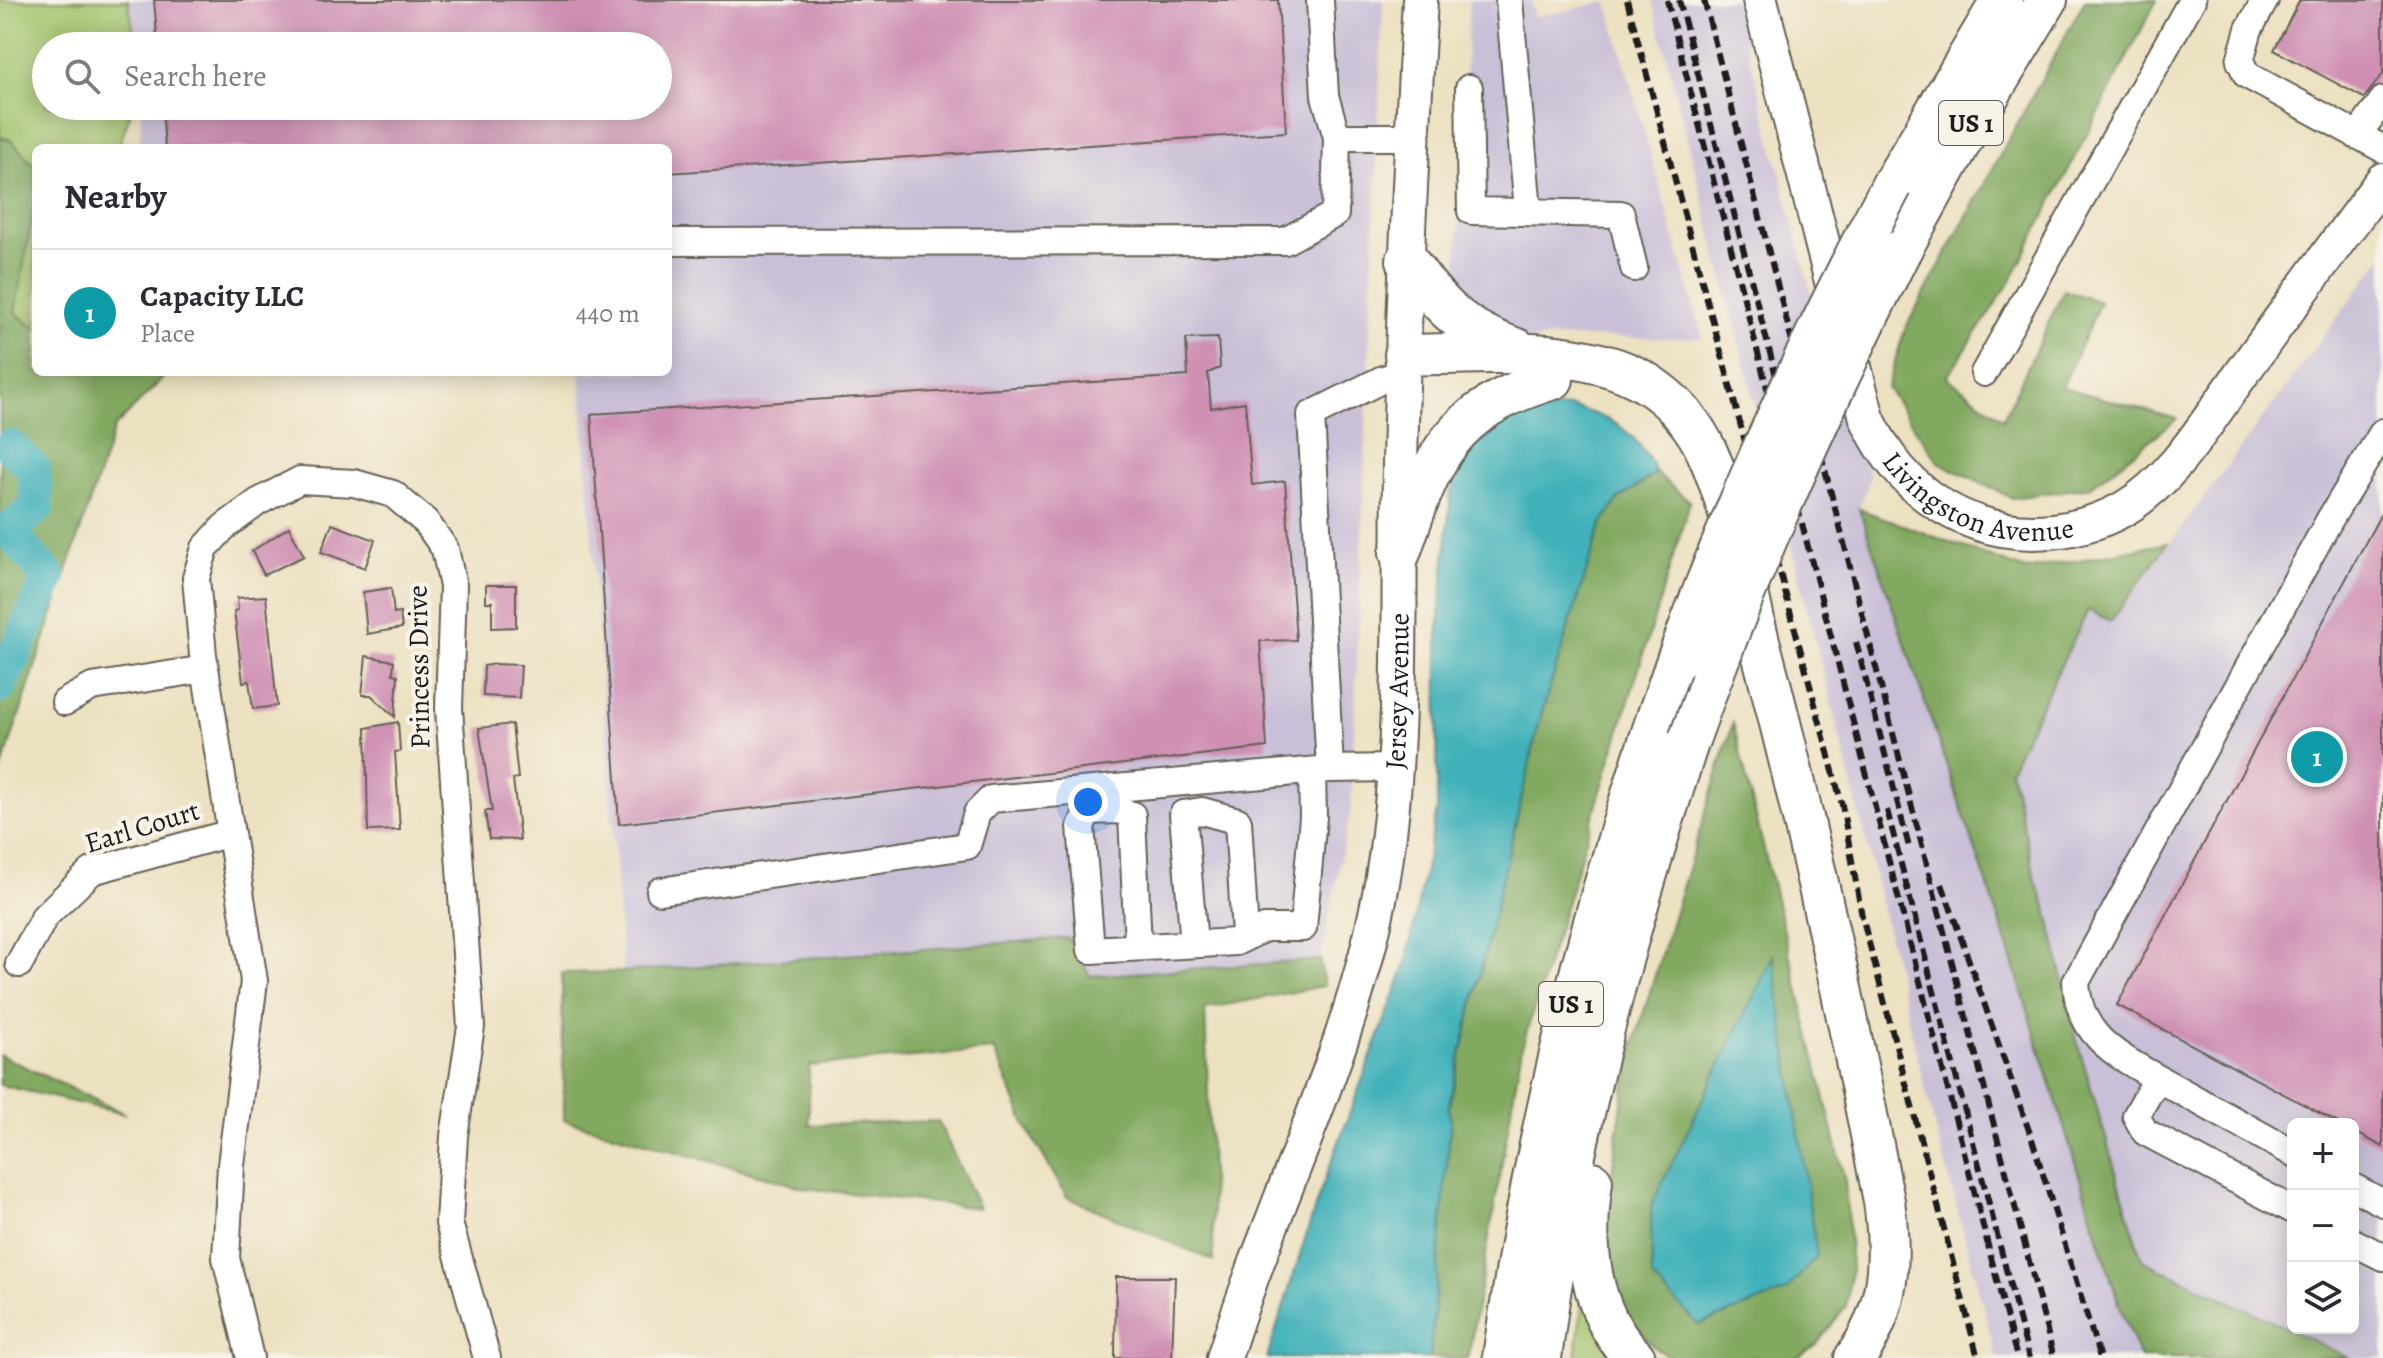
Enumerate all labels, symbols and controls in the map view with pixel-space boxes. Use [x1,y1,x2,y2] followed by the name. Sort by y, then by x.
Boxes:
[32,32,672,120] search box
[60,54,104,98] icon: search
[124,56,267,96] text: Search here
[1939,101,2003,145] road number: US 1
[64,173,167,220] text: Nearby
[140,276,304,316] text: Capacity LLC
[85,296,95,331] text: 1
[576,296,640,331] text: 440 m
[140,316,195,351] text: Place
[1873,444,2077,551] street label: Livingston Avenue
[399,585,439,749] street label: Princess Drive
[1376,613,1419,771] street label: Jersey Avenue
[2291,727,2343,787] pin: 1
[1068,782,1108,822] your location
[80,792,204,862] street label: Earl Court
[1539,982,1603,1026] road number: US 1
[2287,1118,2359,1334] map controls
[2287,1118,2359,1190] button: +
[2287,1190,2359,1262] button: −
[2287,1262,2359,1334] button: layers

